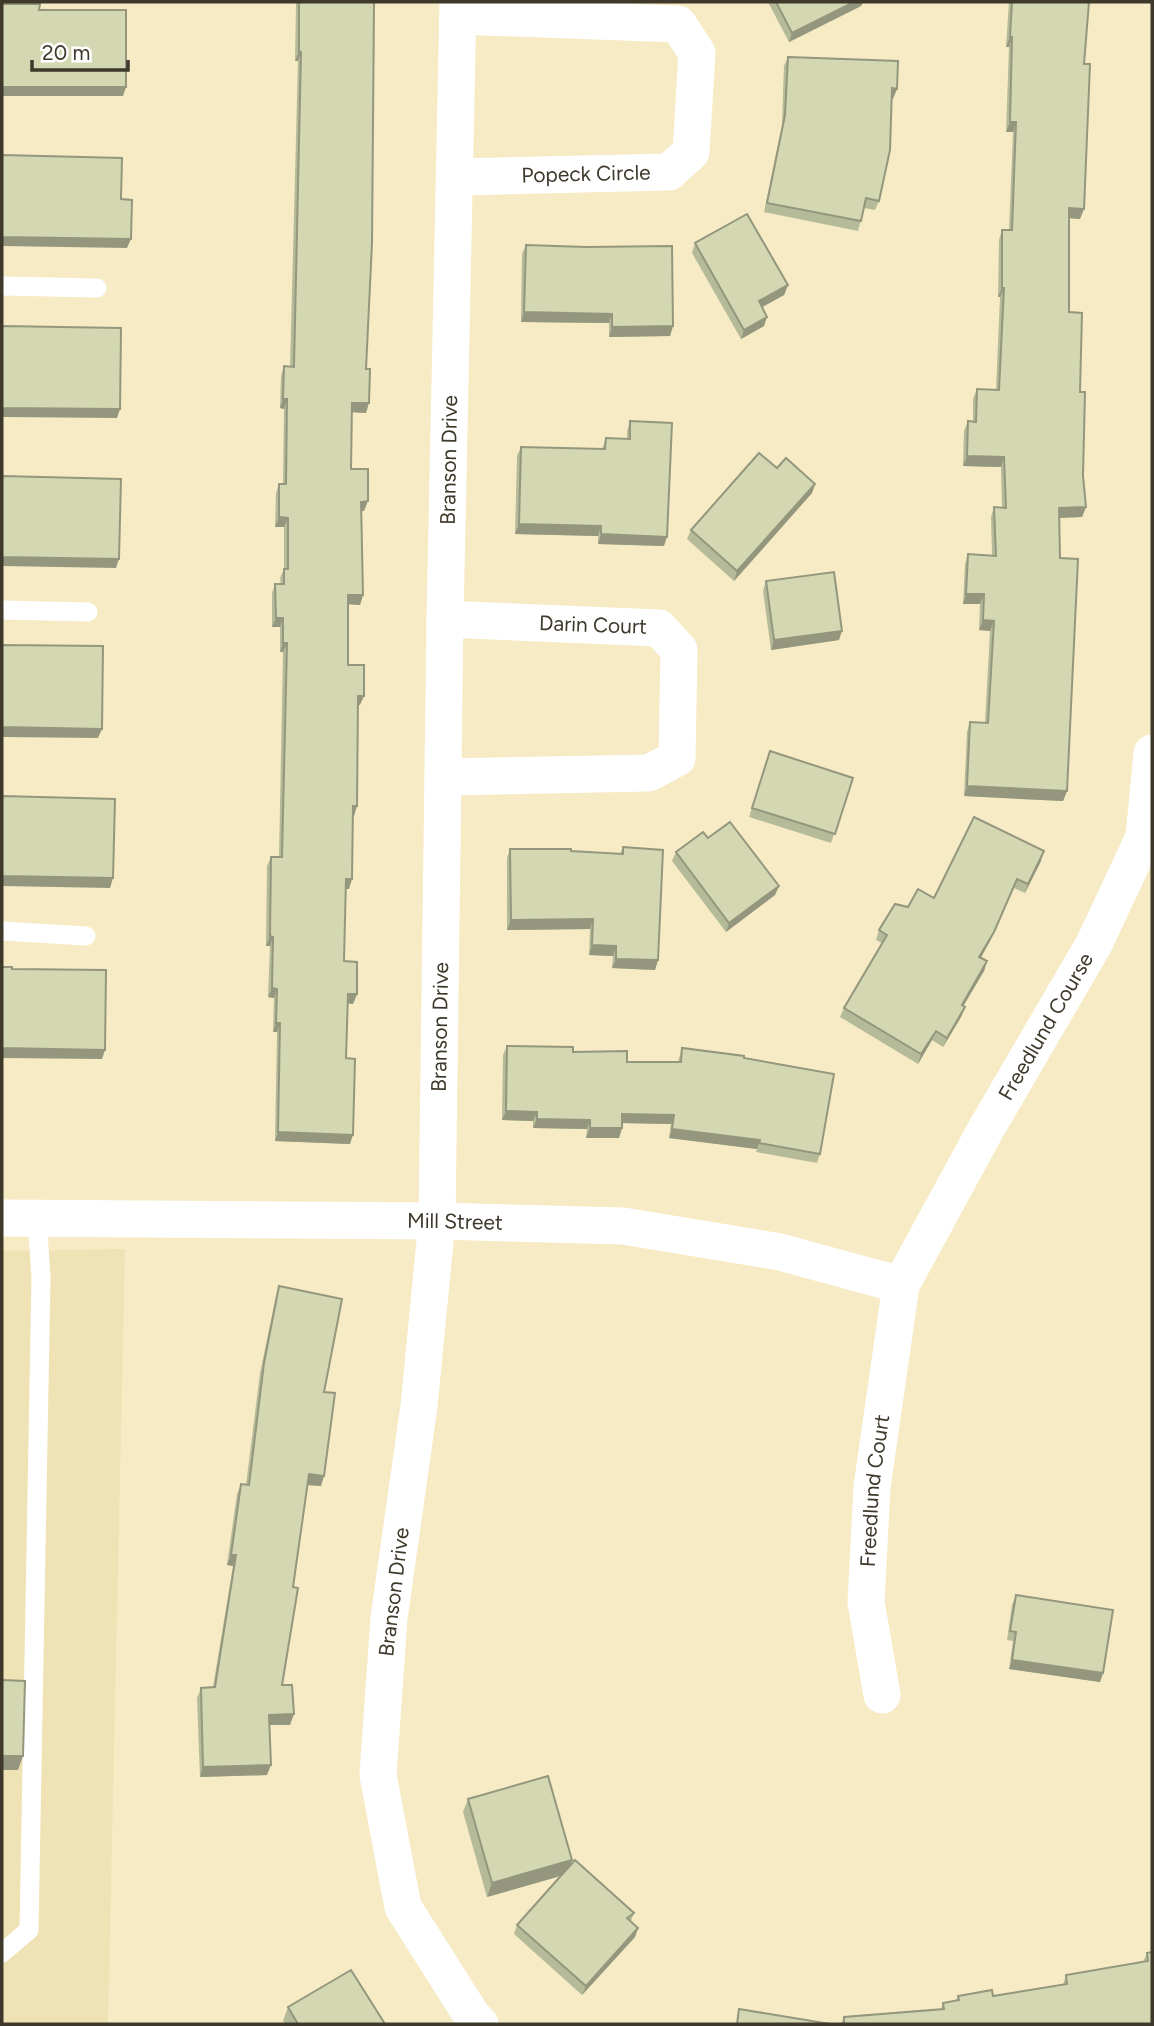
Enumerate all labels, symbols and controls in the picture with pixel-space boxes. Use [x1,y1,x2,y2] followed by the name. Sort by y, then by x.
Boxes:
[32,28,128,72] scale bar
[42,40,90,65] text: 20 m
[521,159,651,187] street label: Popeck Circle
[435,395,462,525] street label: Branson Drive
[539,610,648,639] street label: Darin Court
[993,948,1098,1104] street label: Freedlund Course
[426,962,453,1092] street label: Branson Drive
[407,1208,503,1235] street label: Mill Street
[855,1413,894,1568] street label: Freedlund Court
[373,1526,414,1658] street label: Branson Drive

